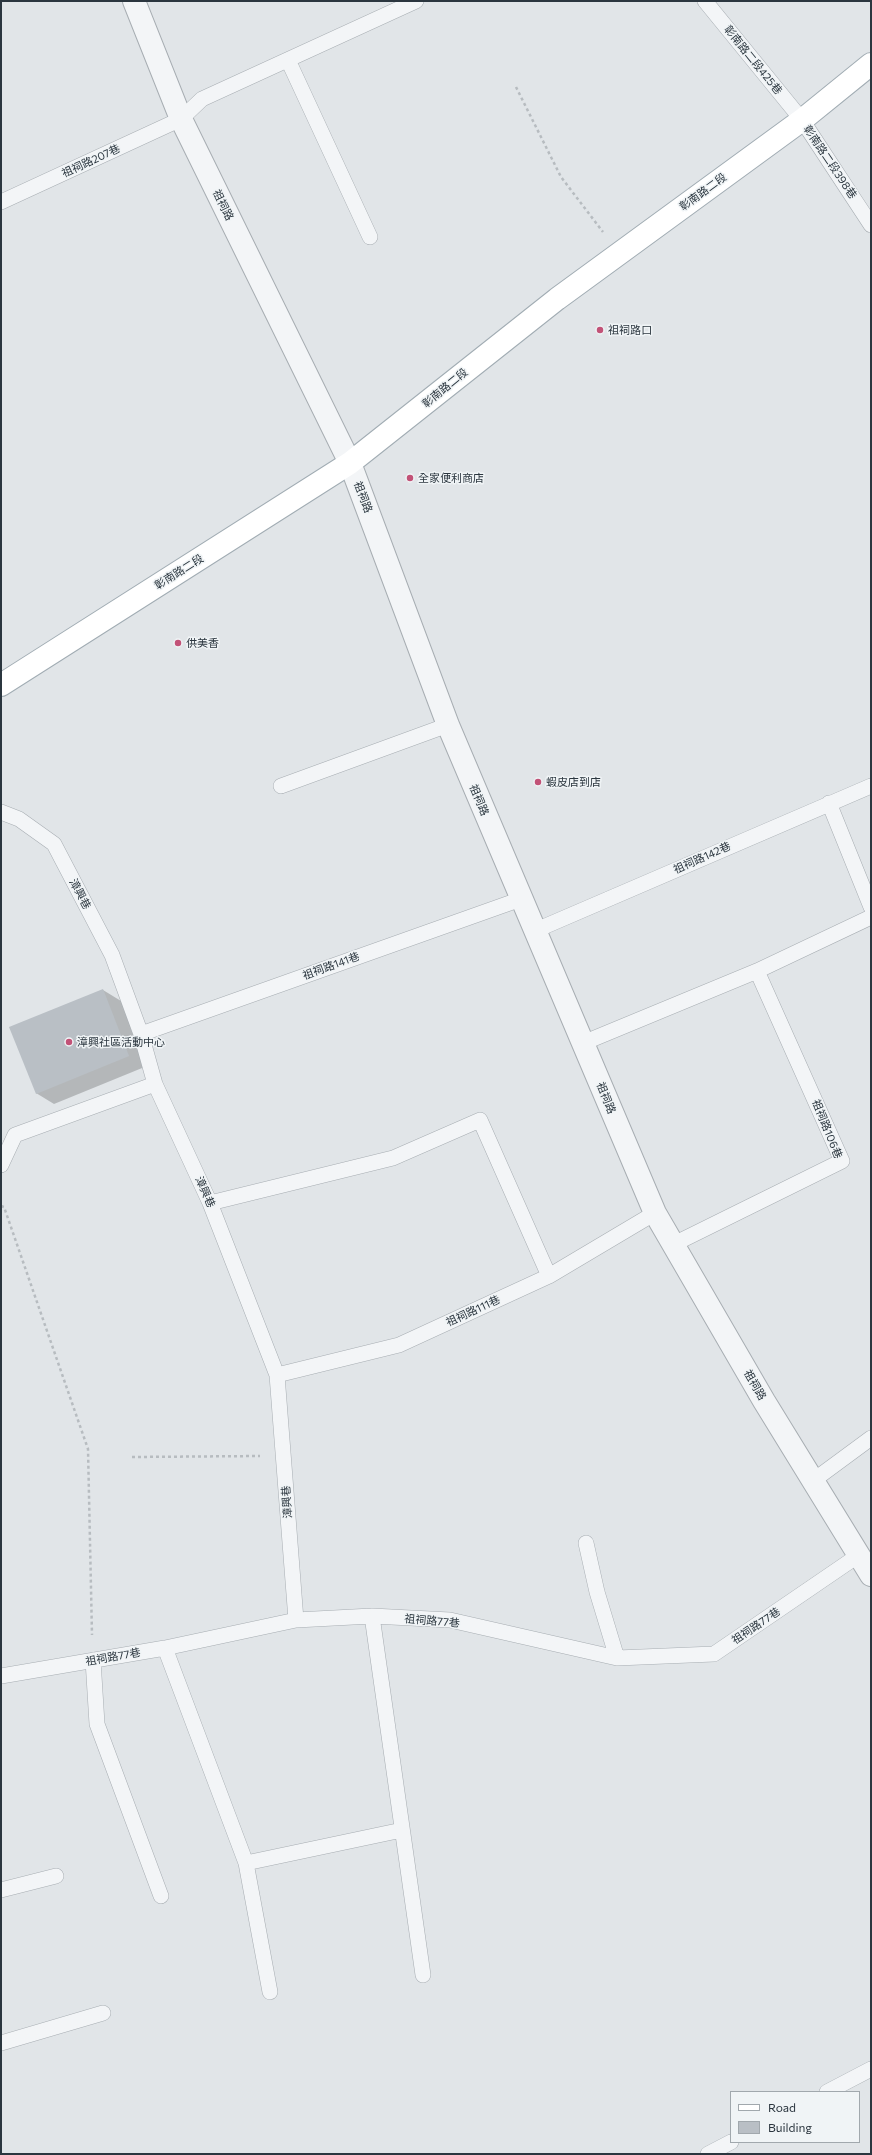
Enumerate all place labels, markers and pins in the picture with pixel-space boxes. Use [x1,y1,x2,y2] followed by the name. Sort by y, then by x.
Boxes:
[608,323,652,337] place label: 祖祠路口
[595,325,605,335] marker: 祖祠路口
[418,471,484,485] place label: 全家便利商店
[405,473,415,483] marker: 全家便利商店
[186,636,219,650] place label: 供美香
[173,638,183,648] marker: 供美香
[546,775,601,789] place label: 蝦皮店到店
[533,777,543,787] marker: 蝦皮店到店
[77,1035,165,1049] place label: 漳興社區活動中心
[64,1037,74,1047] marker: 漳興社區活動中心

